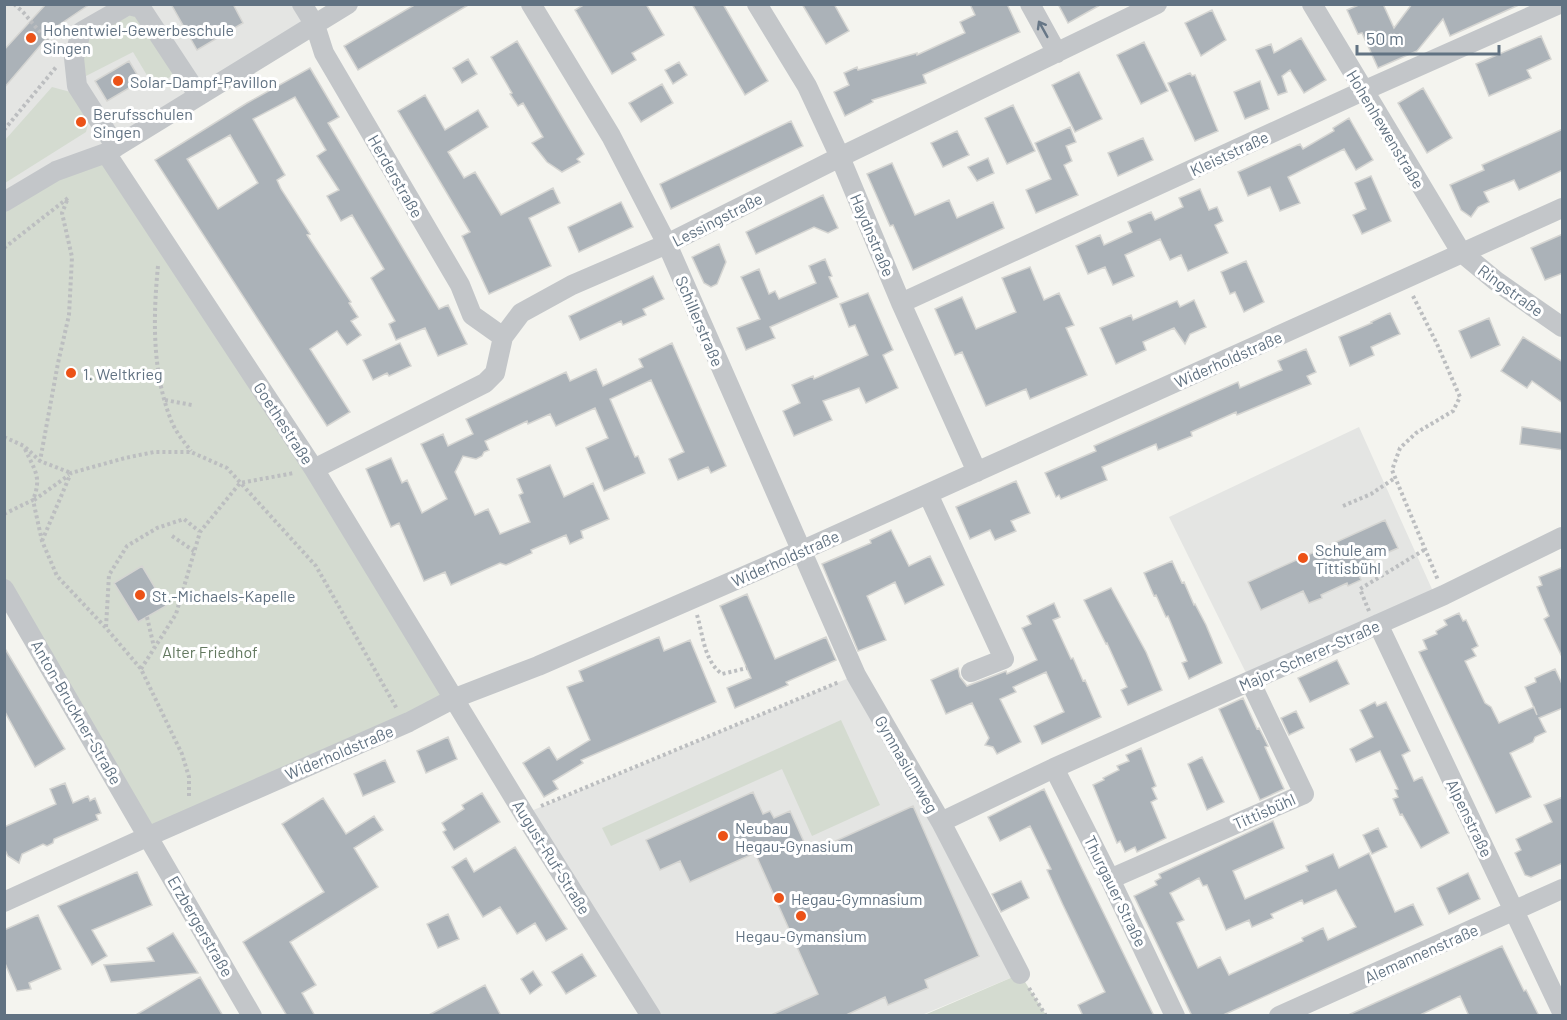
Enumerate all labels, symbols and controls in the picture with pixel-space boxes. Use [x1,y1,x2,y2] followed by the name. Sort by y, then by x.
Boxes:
[1357,18,1500,56] scale bar
[43,20,234,57] place label: Hohentwiel-Gewerbeschule Singen
[1037,21,1049,38] one-way arrow
[1366,27,1404,49] text: 50 m
[24,31,38,45] marker: Hohentwiel-Gewerbeschule Singen
[1343,66,1429,192] street label: Hohenhewenstraße
[130,72,277,91] place label: Solar-Dampf-Pavillon
[111,74,125,88] marker: Solar-Dampf-Pavillon
[93,104,193,141] place label: Berufsschulen Singen
[74,115,88,129] marker: Berufsschulen Singen
[1187,127,1271,179] street label: Kleiststraße
[365,131,427,221] street label: Herderstraße
[669,188,765,250] street label: Lessingstraße
[847,191,899,279] street label: Haydnstraße
[1475,260,1547,320] street label: Ringstraße
[672,273,728,369] street label: Schillerstraße
[1171,327,1285,391] street label: Widerholdstraße
[83,364,163,383] place label: 1. Weltkrieg
[64,366,78,380] marker: 1. Weltkrieg
[250,378,318,468] street label: Goethestraße
[728,526,842,590] street label: Widerholdstraße
[1315,540,1387,577] place label: Schule am Tittisbühl
[1296,551,1310,565] marker: Schule am Tittisbühl
[152,586,296,605] place label: St.-Michaels-Kapelle
[133,588,147,602] marker: St.-Michaels-Kapelle
[1236,615,1382,695] street label: Major-Scherer-Straße
[28,636,126,788] street label: Anton-Bruckner-Straße
[162,642,258,661] park label: Alter Friedhof
[872,712,942,816] street label: Gymnasiumweg
[282,721,396,783] street label: Widerholdstraße
[1443,776,1497,860] street label: Alpenstraße
[1230,789,1298,833] street label: Tittisbühl
[509,796,595,918] street label: August-Ruf-Straße
[735,818,853,855] place label: Neubau Hegau-Gynasium
[716,829,730,843] marker: Neubau Hegau-Gynasium
[1081,832,1151,950] street label: Thurgauer Straße
[164,872,238,980] street label: Erzbergerstraße
[791,889,922,908] place label: Hegau-Gymnasium
[772,891,786,905] marker: Hegau-Gymnasium
[794,909,808,923] marker: Hegau-Gymansium
[1361,919,1481,987] street label: Alemannenstraße
[735,926,867,945] place label: Hegau-Gymansium

